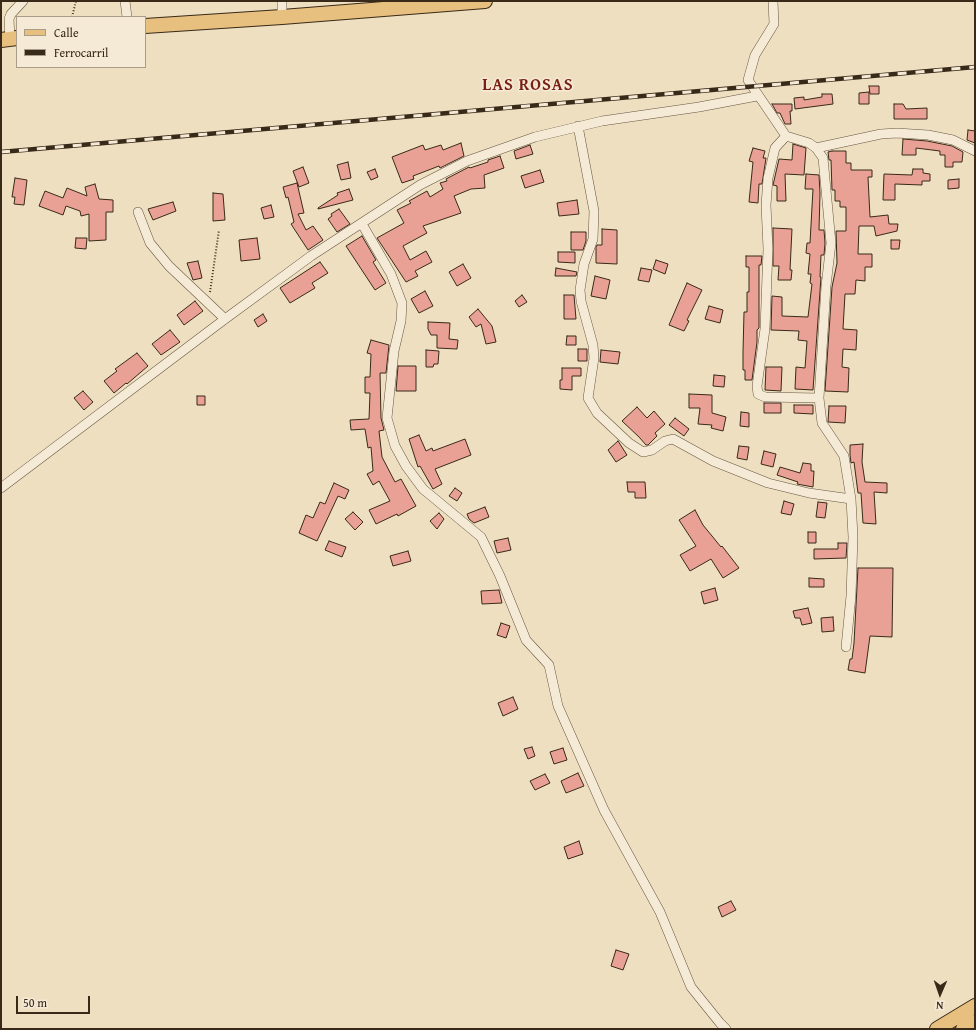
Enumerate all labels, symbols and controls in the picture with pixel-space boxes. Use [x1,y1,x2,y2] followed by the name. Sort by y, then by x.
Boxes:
[16,16,146,68] legend
[54,24,79,41] text: Calle
[54,44,108,61] text: Ferrocarril
[482,76,574,96] district label: LAS ROSAS
[920,974,960,1014] north arrow
[18,988,92,1014] scale bar
[23,994,47,1011] text: 50 m
[936,998,944,1014] text: N

